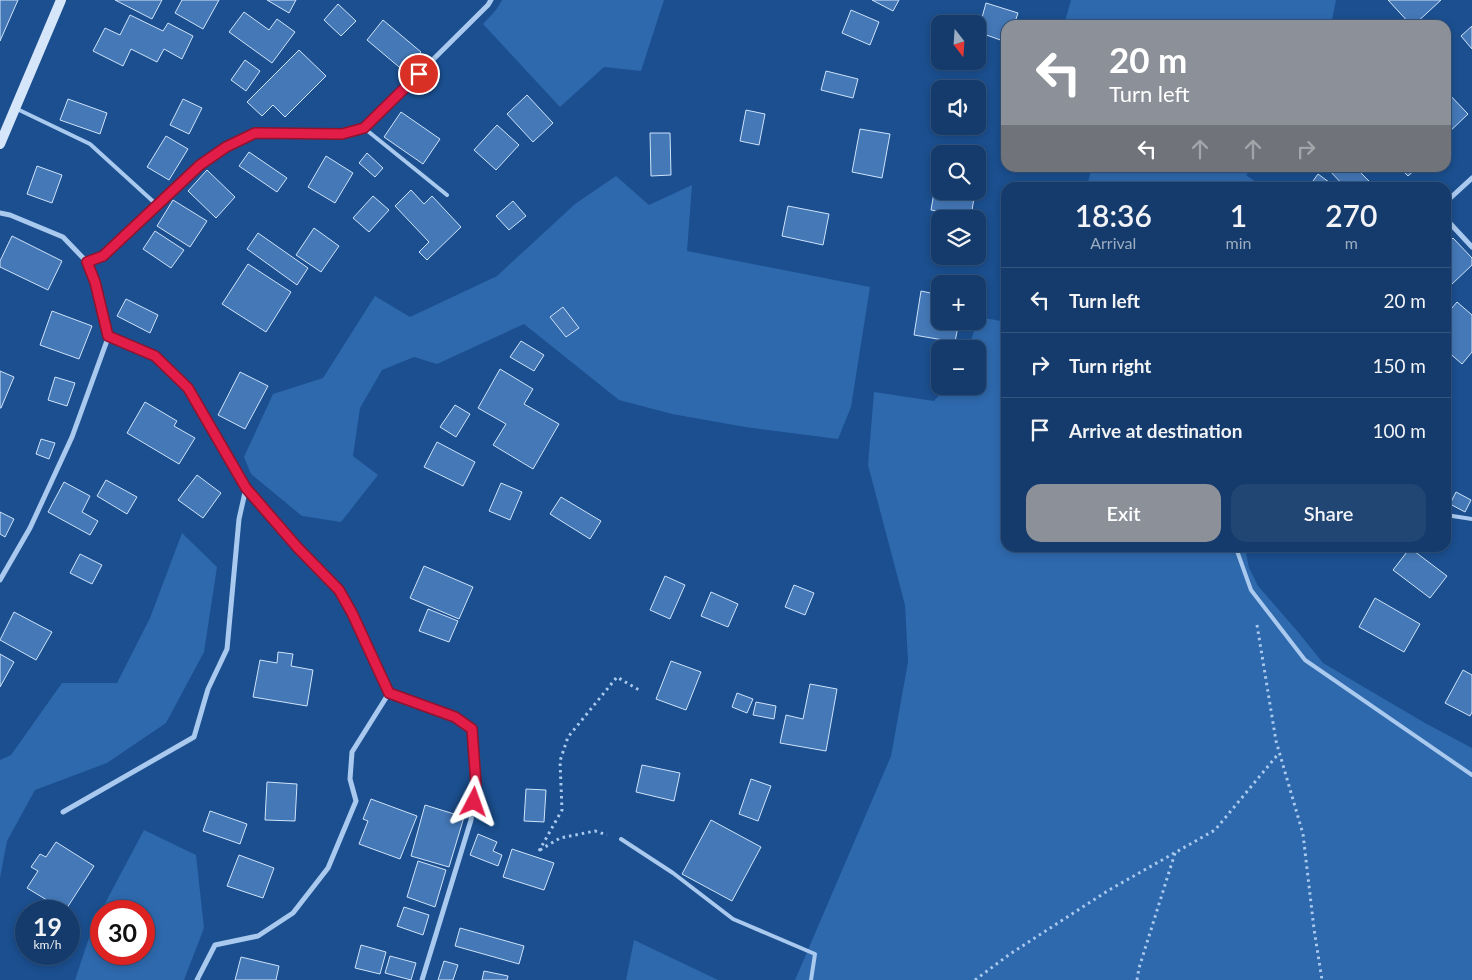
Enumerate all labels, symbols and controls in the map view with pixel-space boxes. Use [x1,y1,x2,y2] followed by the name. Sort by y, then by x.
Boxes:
[931,15,986,70] north arrow
[931,15,986,395] map controls
[1109,38,1187,80] text: 20 m
[1026,40,1091,105] icon: left
[398,53,440,95] pin
[405,60,433,88] icon: arrive
[931,80,986,135] button: sound
[1109,80,1190,107] text: Turn left
[1133,135,1161,163] icon: left
[1186,135,1214,163] icon: ahead
[1239,135,1267,163] icon: ahead
[1292,135,1320,163] icon: right
[931,145,986,200] button: search
[1075,197,1152,233] text: 18:36
[1230,197,1247,233] text: 1
[1325,197,1377,233] text: 270
[931,210,986,265] button: layers
[1090,233,1136,252] text: Arrival
[1226,233,1251,252] text: min
[1345,233,1358,252] text: m
[931,275,986,330] button: +
[1026,286,1054,314] icon: left
[1069,289,1140,312] text: Turn left
[1383,289,1426,312] text: 20 m
[931,340,986,395] button: −
[1026,351,1054,379] icon: right
[1069,354,1151,377] text: Turn right
[1372,354,1426,377] text: 150 m
[1026,416,1054,444] icon: arrive
[1069,419,1242,442] text: Arrive at destination
[1372,419,1426,442] text: 100 m
[1026,484,1221,542] button: Exit
[1231,484,1426,542] button: Share
[447,775,499,827] position arrow
[90,900,155,965] speed limit sign: 30
[33,911,62,941] text: 19
[33,937,62,952] text: km/h

